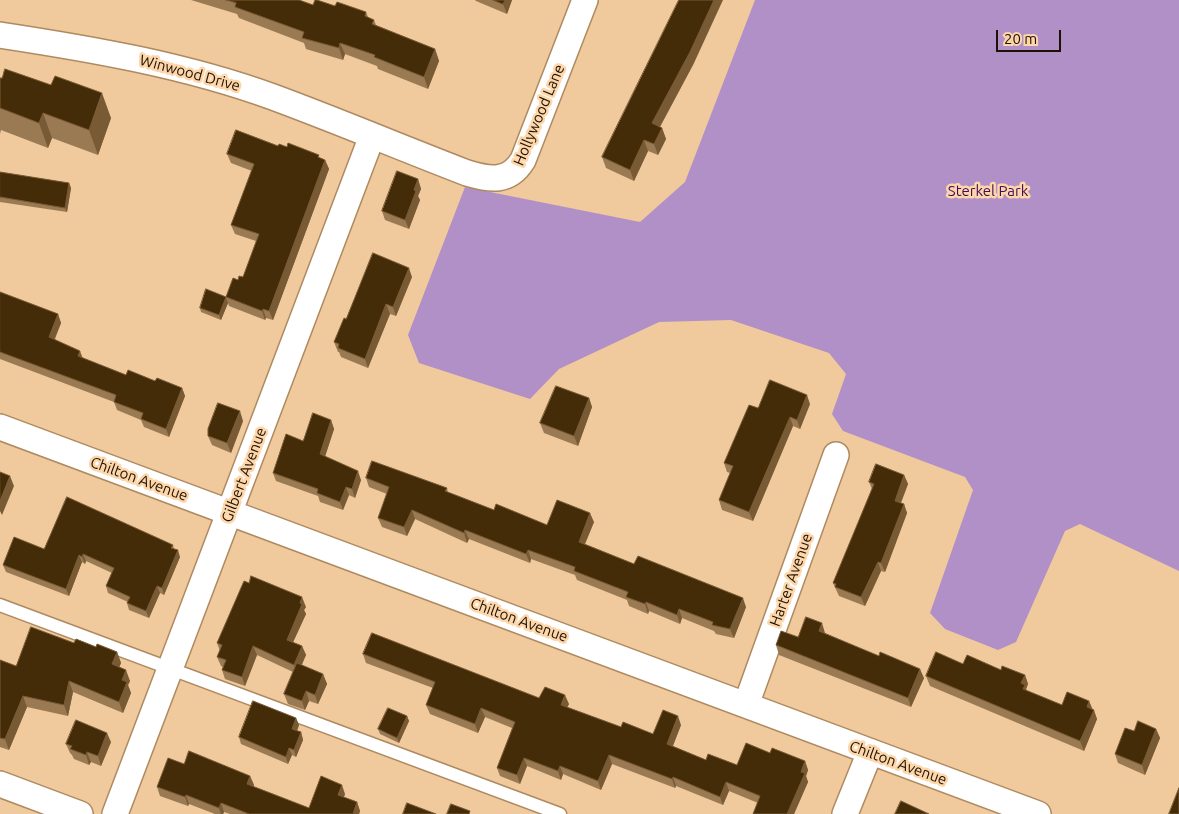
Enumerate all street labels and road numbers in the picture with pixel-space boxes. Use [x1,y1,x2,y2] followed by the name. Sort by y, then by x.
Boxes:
[138,51,242,95] street label: Winwood Drive
[510,62,568,168] street label: Hollywood Lane
[218,425,270,525] street label: Gilbert Avenue
[88,453,190,505] street label: Chilton Avenue
[766,531,816,629] street label: Harter Avenue
[468,594,570,646] street label: Chilton Avenue
[847,737,949,789] street label: Chilton Avenue

